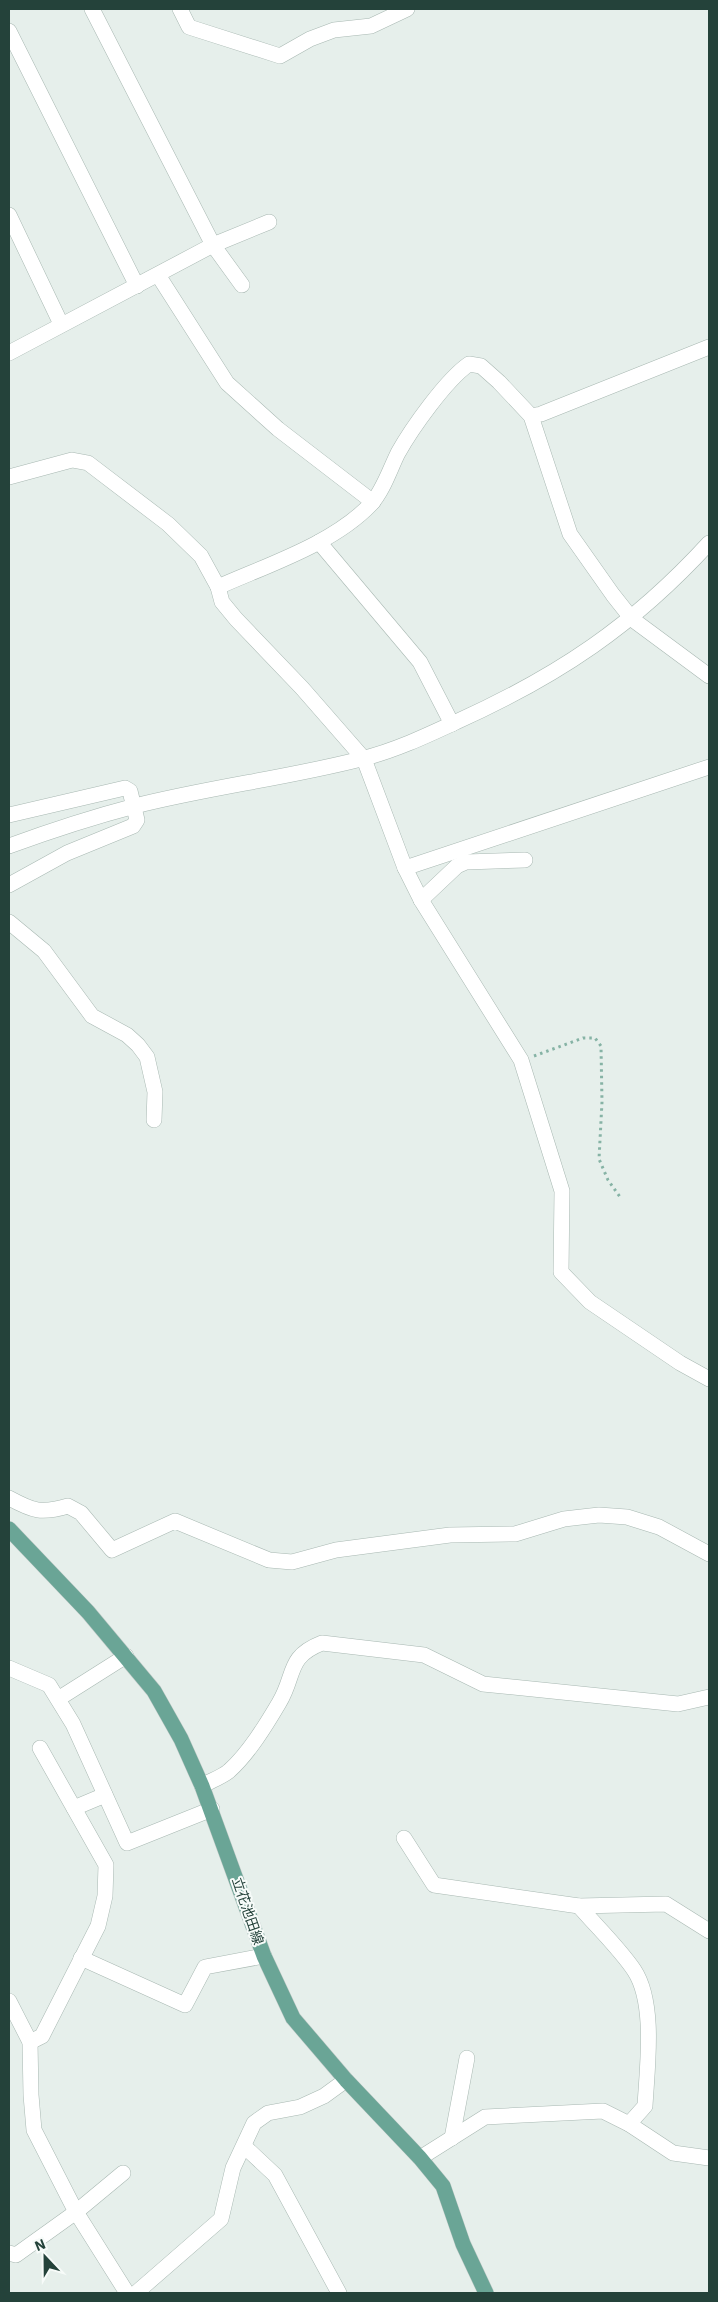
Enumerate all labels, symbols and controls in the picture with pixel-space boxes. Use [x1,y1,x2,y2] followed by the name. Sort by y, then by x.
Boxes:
[228,1875,268,1947] street label: 立花池田線
[20,2232,70,2282] north arrow
[32,2235,48,2255] text: N

